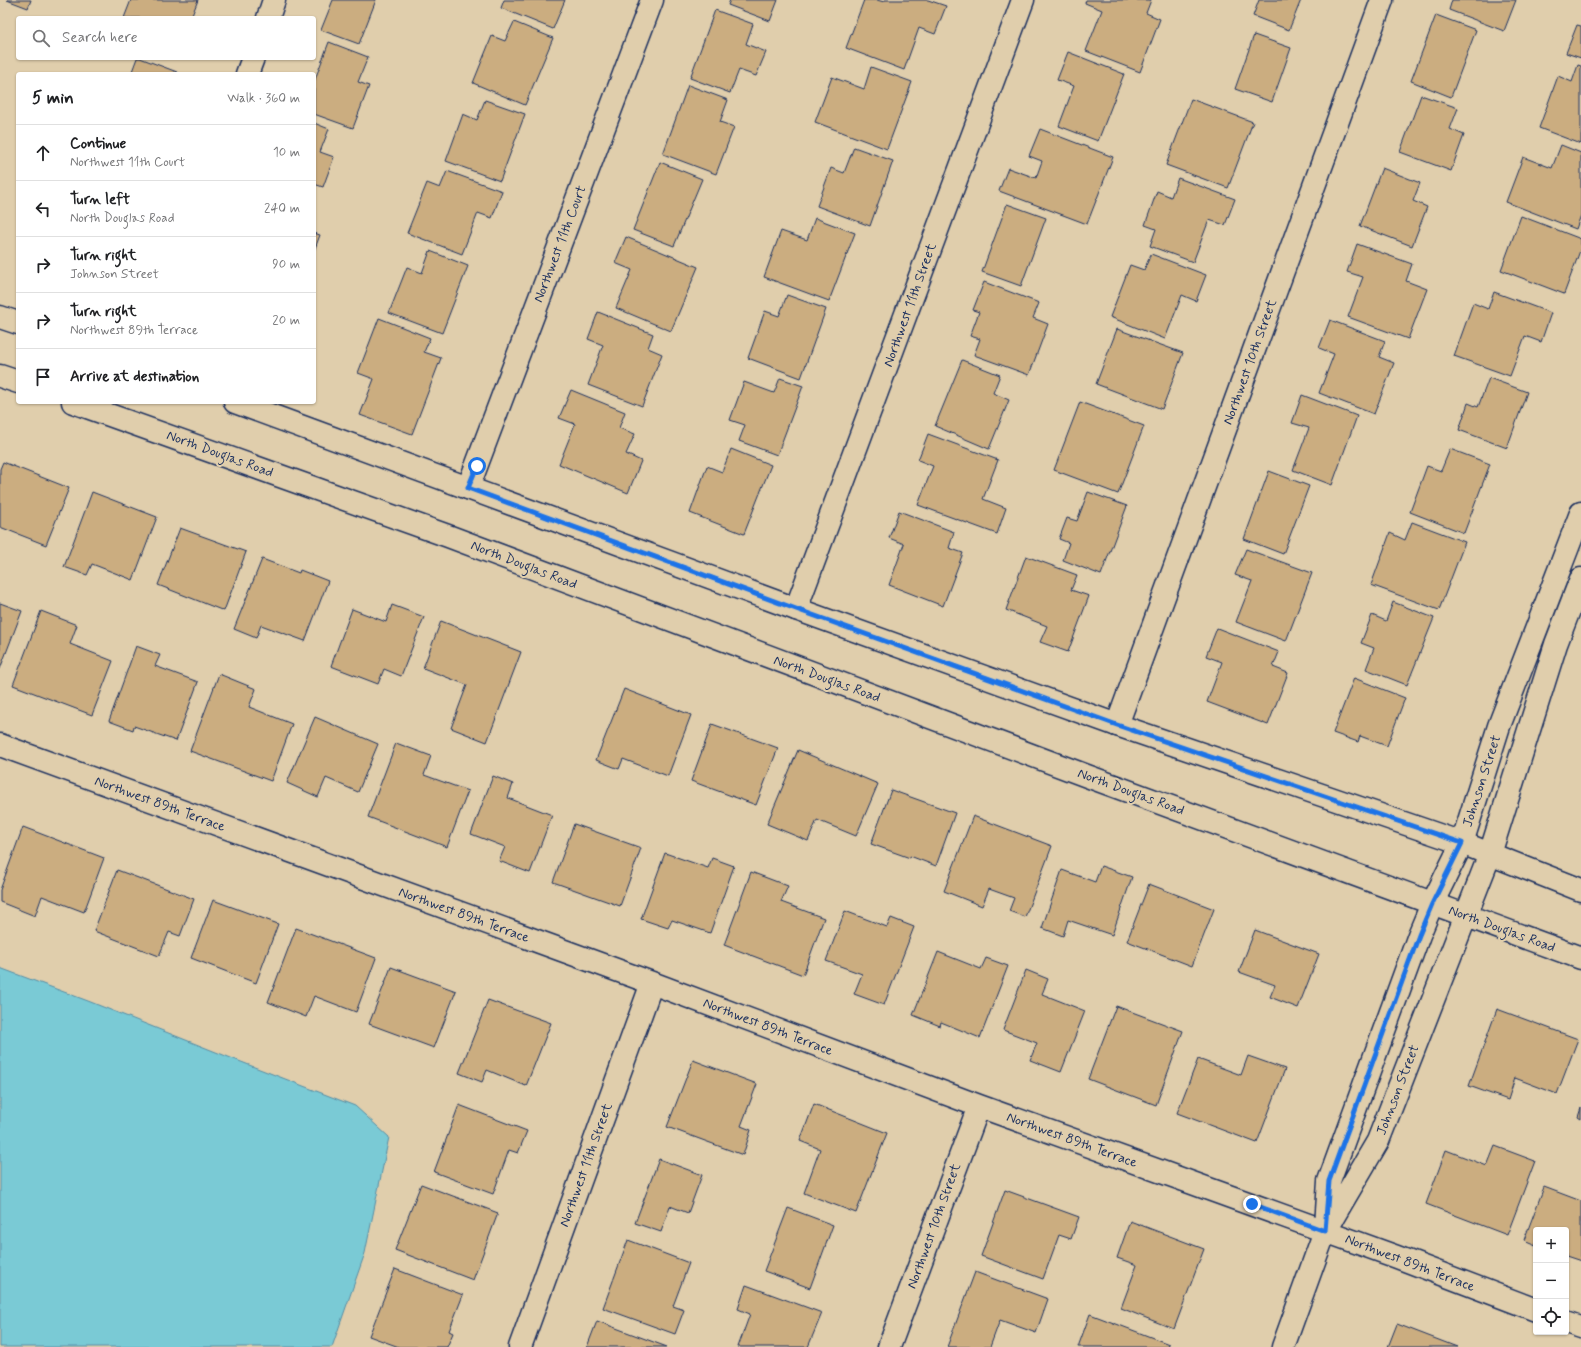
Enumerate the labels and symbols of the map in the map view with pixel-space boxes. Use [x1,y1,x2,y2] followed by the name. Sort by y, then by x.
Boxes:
[529,183,591,305] street label: Northwest 11th Court
[879,240,941,369] street label: Northwest 11th Street
[1219,296,1281,427] street label: Northwest 10th Street
[163,426,276,484] street label: North Douglas Road
[468,457,486,475] route start
[468,536,580,595] street label: North Douglas Road
[770,651,883,709] street label: North Douglas Road
[1459,732,1505,829] street label: Johnson Street
[1074,764,1187,822] street label: North Douglas Road
[92,772,228,836] street label: Northwest 89th Terrace
[396,883,532,947] street label: Northwest 89th Terrace
[1445,901,1558,959] street label: North Douglas Road
[700,994,836,1060] street label: Northwest 89th Terrace
[1372,1042,1424,1138] street label: Johnson Street
[555,1100,617,1229] street label: Northwest 11th Street
[1004,1108,1140,1172] street label: Northwest 89th Terrace
[903,1160,965,1291] street label: Northwest 10th Street
[1243,1195,1261,1213] route end
[1342,1230,1478,1296] street label: Northwest 89th Terrace

